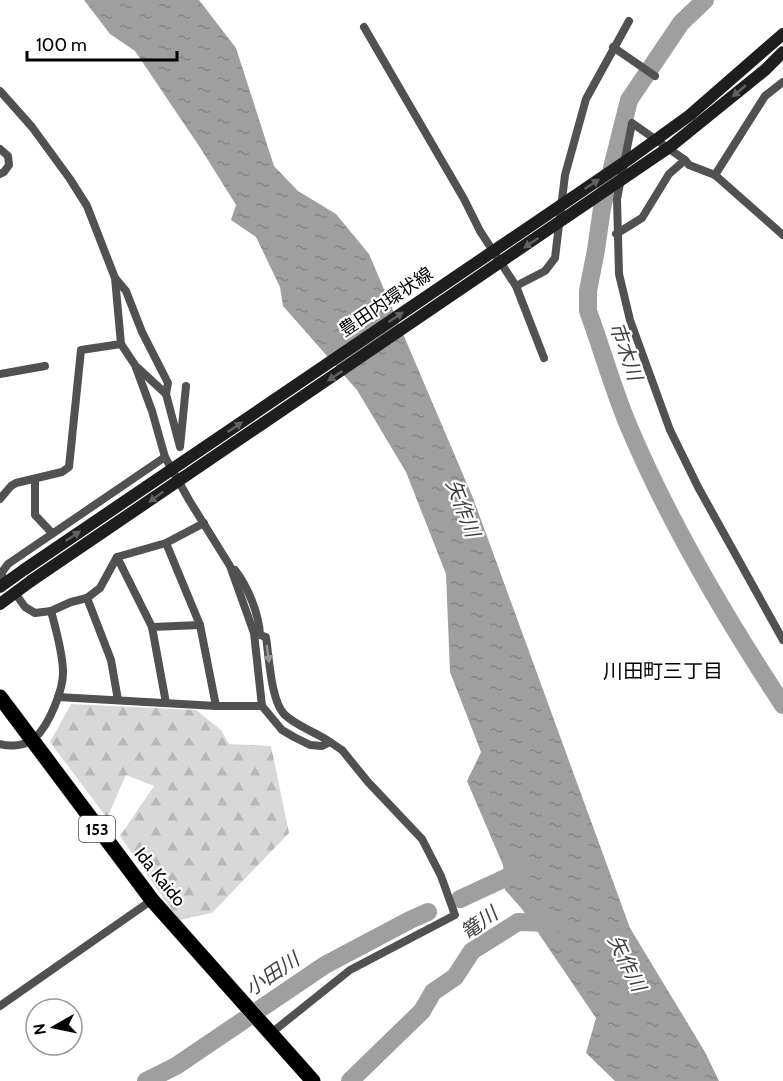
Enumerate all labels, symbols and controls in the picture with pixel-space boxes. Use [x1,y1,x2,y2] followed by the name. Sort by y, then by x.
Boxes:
[27,24,177,62] scale bar
[36,34,87,56] text: 100 m
[732,84,747,97] one-way arrow
[584,179,600,190] one-way arrow
[523,237,539,248] one-way arrow
[335,263,437,341] street label: 豊田内環状線
[388,312,404,323] one-way arrow
[605,319,648,385] water label: 市木川
[326,370,343,381] one-way arrow
[226,421,242,433] one-way arrow
[441,476,486,542] water label: 矢作川
[148,490,163,502] one-way arrow
[65,530,81,542] one-way arrow
[264,645,273,664] one-way arrow
[603,659,723,683] district label: 川田町三丁目
[79,816,115,842] road number: 153
[130,843,190,911] street label: Ida Kaido
[456,900,504,944] water label: 篭川
[603,931,652,997] water label: 矢作川
[240,946,305,1001] water label: 小田川
[24,997,84,1057] north arrow
[29,1022,50,1036] text: N

